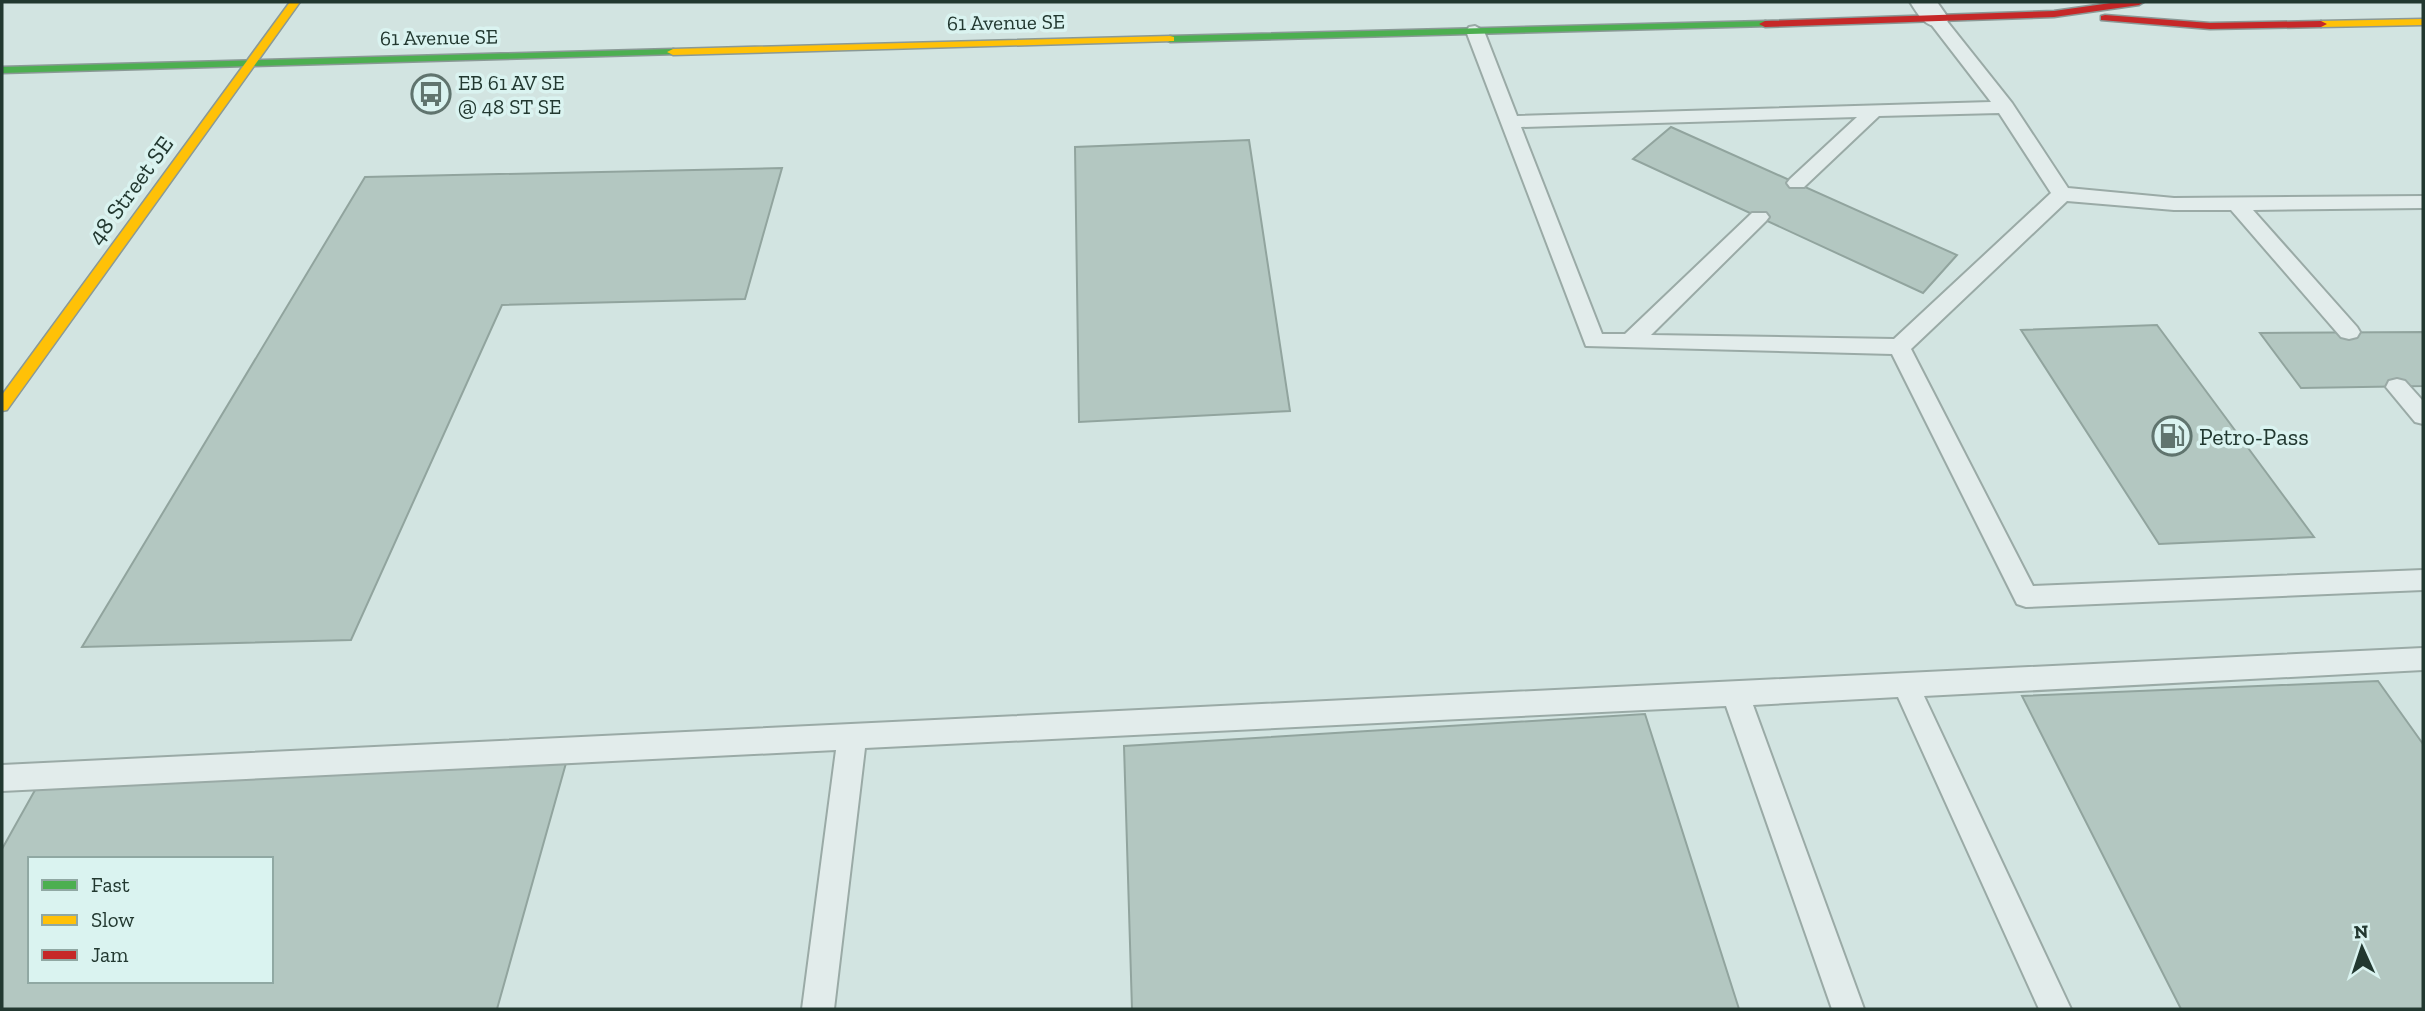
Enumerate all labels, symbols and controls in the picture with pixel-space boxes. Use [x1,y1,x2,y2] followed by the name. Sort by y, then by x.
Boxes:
[947,8,1065,36] street label: 61 Avenue SE
[380,23,498,51] street label: 61 Avenue SE
[458,70,565,119] place label: EB 61 AV SE @ 48 ST SE
[410,73,452,115] bus stop icon: EB 61 AV SE @ 48 ST SE
[81,130,179,250] street label: 48 Street SE
[2151,415,2193,457] fuel station icon: Petro-Pass
[2199,422,2309,451] place label: Petro-Pass
[28,857,273,983] legend
[91,872,130,897] text: Fast
[91,907,134,932] text: Slow
[2327,913,2397,983] north arrow
[2353,920,2369,943] text: N
[91,942,128,967] text: Jam

